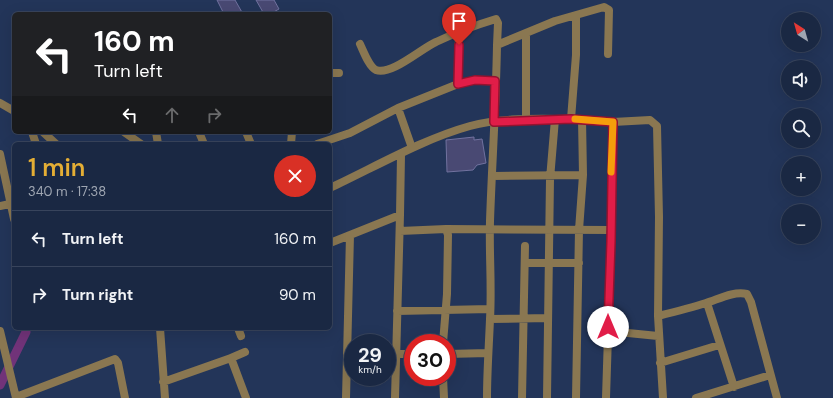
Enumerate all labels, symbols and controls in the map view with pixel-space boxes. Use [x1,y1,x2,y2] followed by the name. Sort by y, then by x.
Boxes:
[442,4,476,45] pin
[448,10,470,32] icon: arrive
[781,12,821,52] north arrow
[781,12,821,244] map controls
[94,23,175,60] text: 160 m
[28,28,80,80] icon: left
[94,59,163,83] text: Turn left
[781,60,821,100] button: sound
[119,104,141,126] icon: left
[161,104,183,126] icon: ahead
[203,104,225,126] icon: right
[781,108,821,148] button: search
[28,152,85,183] text: 1 min
[274,155,316,197] button: close
[781,156,821,196] button: +
[28,183,106,200] text: 340 m · 17:38
[781,204,821,244] button: −
[28,228,50,250] icon: left
[62,229,123,249] text: Turn left
[274,229,316,249] text: 160 m
[28,284,50,306] icon: right
[62,285,133,305] text: Turn right
[279,285,316,305] text: 90 m
[587,306,629,348] position arrow
[404,334,456,386] speed limit sign: 30
[358,342,382,368] text: 29
[358,363,382,376] text: km/h

